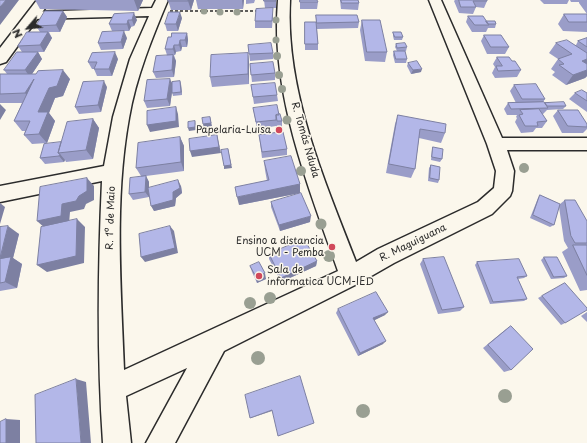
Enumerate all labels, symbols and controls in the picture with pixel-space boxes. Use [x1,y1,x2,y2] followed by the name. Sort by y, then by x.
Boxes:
[8,8,48,48] north arrow
[7,26,27,42] text: N
[288,101,322,179] street label: R. Tomás Nduda
[196,124,271,136] place label: Papelaria-Luisa
[274,125,284,135] marker: Papelaria-Luisa
[104,186,118,250] street label: R. 1º de Maio
[378,222,448,264] street label: R. Maguiguana
[236,235,324,258] place label: Ensino a distancia UCM - Pemba
[327,242,337,252] marker: Ensino a distancia UCM - Pemba
[267,264,374,288] place label: Sala de informatica UCM-IED
[254,271,264,281] marker: Sala de informatica UCM-IED

